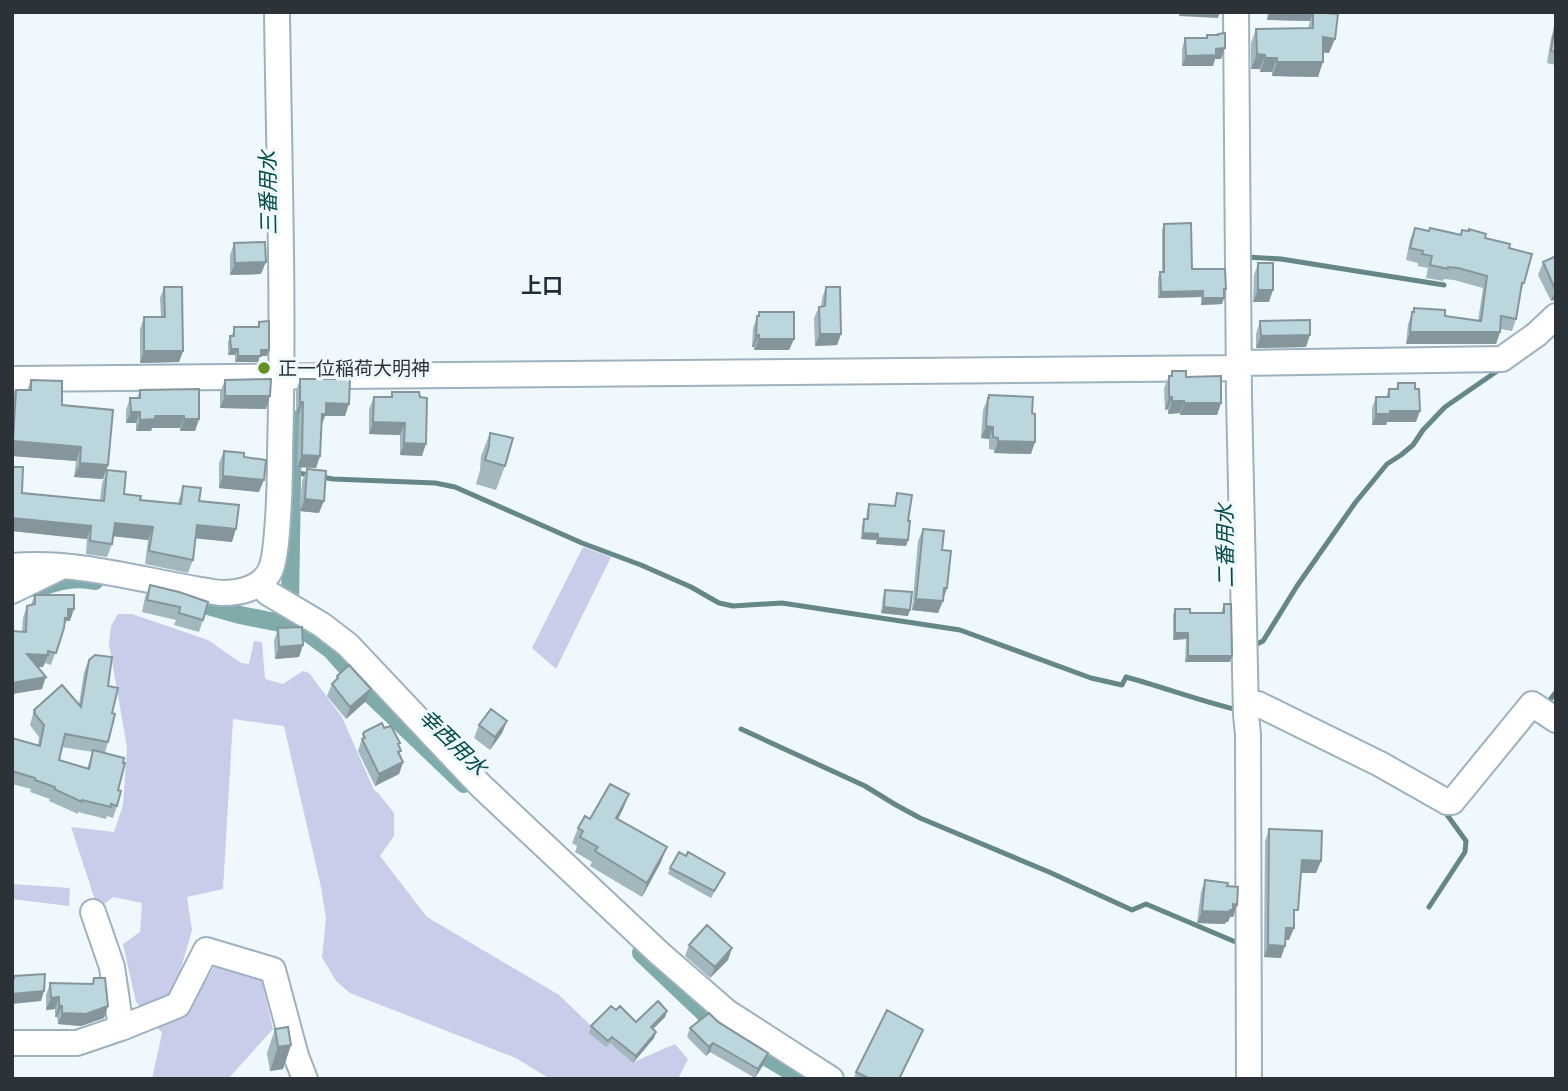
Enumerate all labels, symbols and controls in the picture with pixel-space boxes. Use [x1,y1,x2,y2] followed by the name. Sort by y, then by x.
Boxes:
[255,149,281,235] water label: 三番用水
[521,273,563,298] district label: 上口
[278,357,430,379] place label: 正一位稲荷大明神
[256,360,272,376] marker: 正一位稲荷大明神
[1212,502,1238,588] water label: 二番用水
[414,704,493,782] water label: 幸西用水

